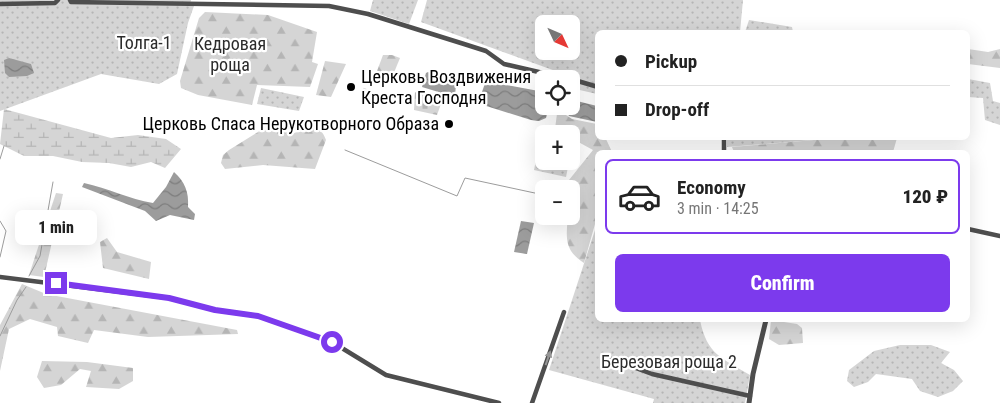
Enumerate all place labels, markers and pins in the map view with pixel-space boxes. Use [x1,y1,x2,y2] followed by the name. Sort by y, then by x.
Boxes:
[361,66,531,108] place label: Церковь Воздвижения Креста Господня
[345,81,357,93] marker: Церковь Воздвижения Креста Господня
[143,113,439,134] place label: Церковь Спаса Нерукотворного Образа
[443,118,455,130] marker: Церковь Спаса Нерукотворного Образа

